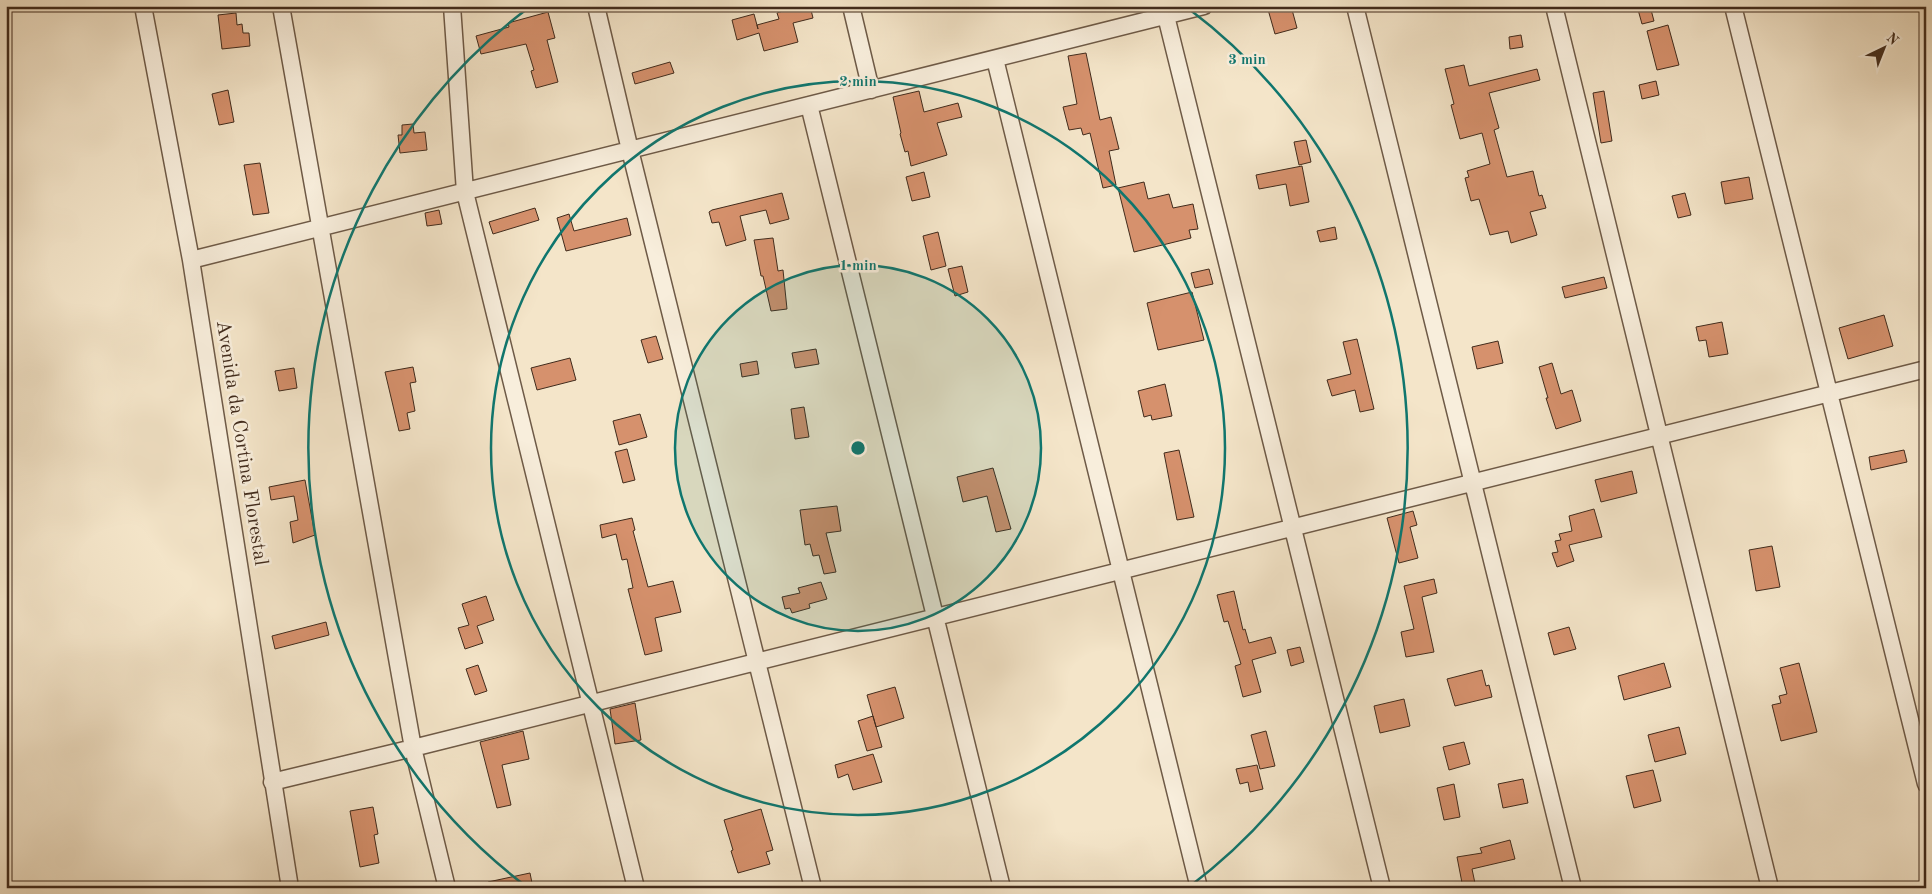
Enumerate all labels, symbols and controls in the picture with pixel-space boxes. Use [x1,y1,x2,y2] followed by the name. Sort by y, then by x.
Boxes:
[1860,22,1910,72] north arrow
[1883,30,1901,48] text: N
[1228,53,1266,68] text: 3 min
[839,75,877,90] text: 2 min
[839,259,877,274] text: 1 min
[212,319,270,567] street label: Avenida da Cortina Florestal
[849,439,867,457] centre of rings

